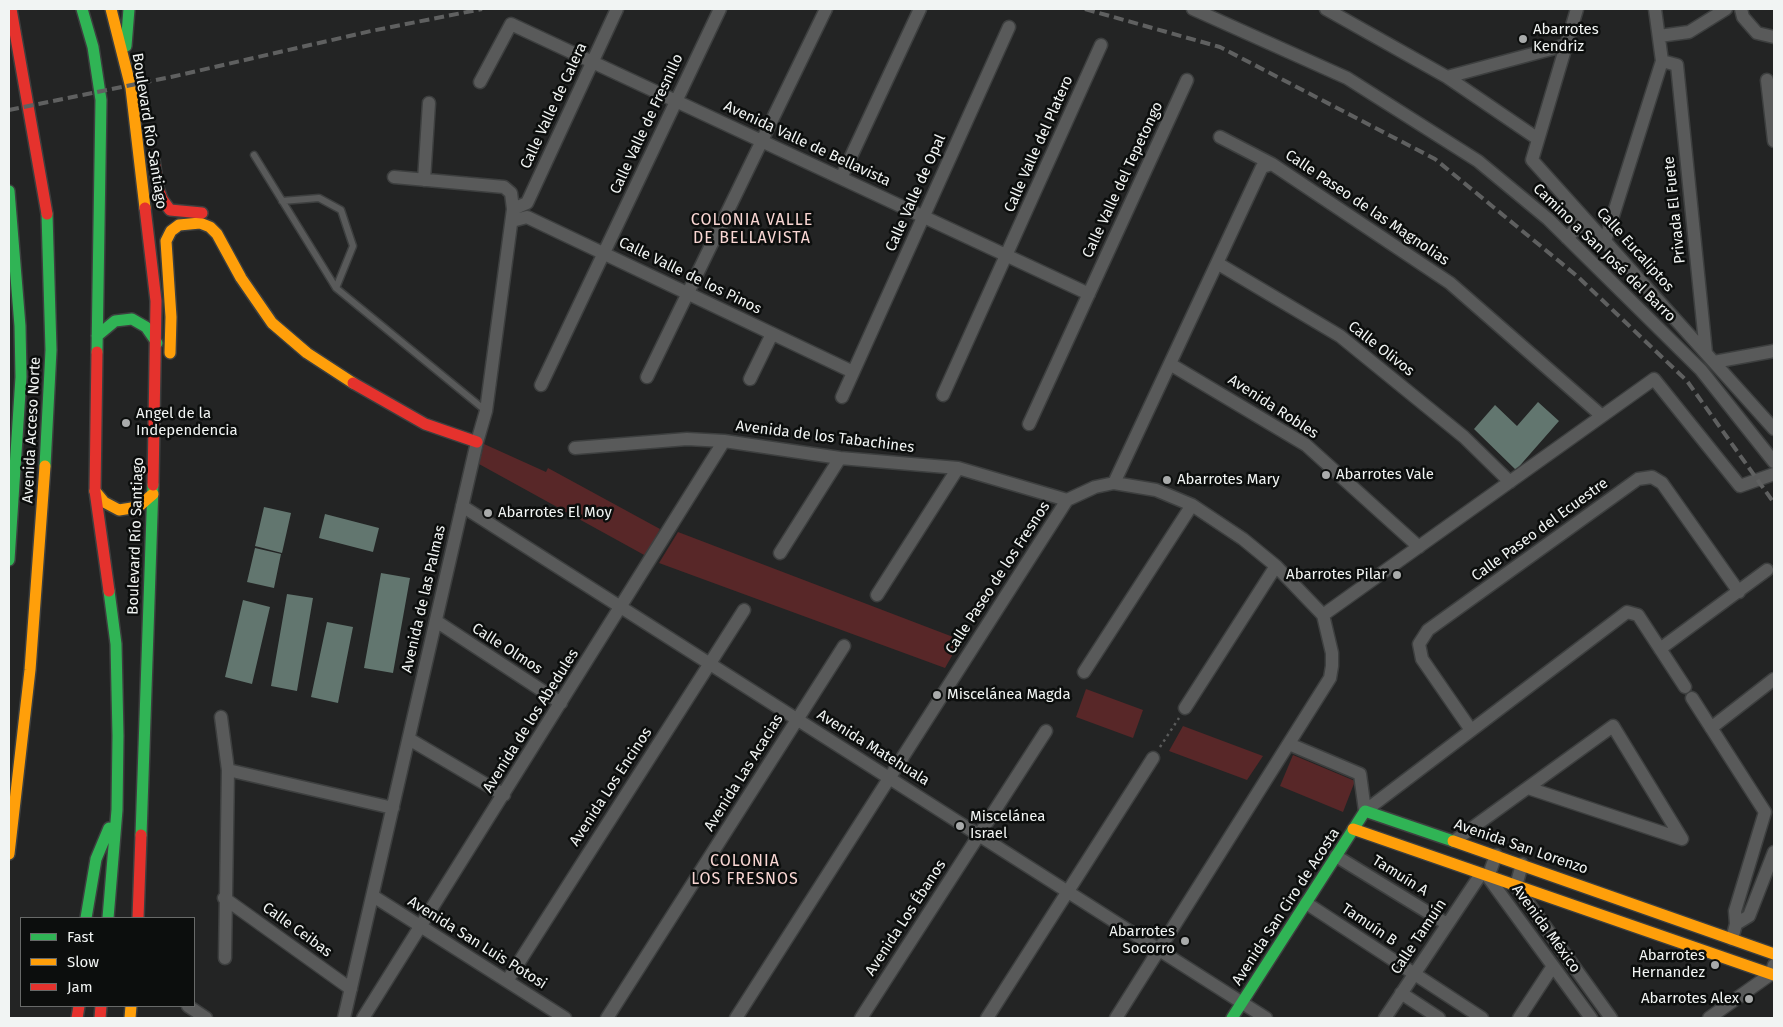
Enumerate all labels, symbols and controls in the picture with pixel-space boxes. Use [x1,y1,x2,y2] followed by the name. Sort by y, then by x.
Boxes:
[1533,21,1599,56] place label: Abarrotes Kendriz
[1517,33,1529,45] marker: Abarrotes Kendriz
[517,40,591,172] street label: Calle Valle de Calera
[607,51,687,197] street label: Calle Valle de Fresnillo
[128,52,170,210] street label: Boulevard Río Santiago
[1001,73,1077,215] street label: Calle Valle del Platero
[721,97,893,191] street label: Avenida Valle de Bellavista
[1079,99,1167,261] street label: Calle Valle del Tepetongo
[882,132,950,254] street label: Calle Valle de Opal
[1282,146,1452,270] street label: Calle Paseo de las Magnolias
[1660,155,1690,265] street label: Privada El Fuete
[1529,180,1679,326] street label: Camino a San José del Barro
[1592,204,1678,296] street label: Calle Eucaliptos
[689,211,815,249] district label: COLONIA VALLE DE BELLAVISTA
[616,234,764,318] street label: Calle Valle de los Pinos
[1344,318,1418,380] street label: Calle Olivos
[19,356,45,504] street label: Avenida Acceso Norte
[1224,371,1322,443] street label: Avenida Robles
[136,405,238,440] place label: Angel de la Independencia
[120,417,132,429] marker: Angel de la Independencia
[735,417,915,457] street label: Avenida de los Tabachines
[124,457,148,615] street label: Boulevard Río Santiago
[1336,466,1434,484] place label: Abarrotes Vale
[1320,469,1332,481] marker: Abarrotes Vale
[1177,471,1280,489] place label: Abarrotes Mary
[1161,474,1173,486] marker: Abarrotes Mary
[1468,475,1612,585] street label: Calle Paseo del Ecuestre
[942,498,1054,658] street label: Calle Paseo de los Fresnos
[498,504,612,522] place label: Abarrotes El Moy
[482,507,494,519] marker: Abarrotes El Moy
[398,524,450,674] street label: Avenida de las Palmas
[1286,566,1387,584] place label: Abarrotes Pilar
[1391,569,1403,581] marker: Abarrotes Pilar
[468,620,546,678] street label: Calle Olmos
[479,646,583,796] street label: Avenida de los Abedules
[947,686,1071,704] place label: Miscelánea Magda
[931,689,943,701] marker: Miscelánea Magda
[813,706,933,790] street label: Avenida Matehuala
[701,711,787,835] street label: Avenida Las Acacias
[566,724,656,850] street label: Avenida Los Encinos
[970,808,1045,843] place label: Miscelánea Israel
[1452,816,1590,878] street label: Avenida San Lorenzo
[954,820,966,832] marker: Miscelánea Israel
[1228,825,1344,989] street label: Avenida San Ciro de Acosta
[690,852,800,890] district label: COLONIA LOS FRESNOS
[1369,852,1431,900] street label: Tamuín A
[862,857,950,979] street label: Avenida Los Ébanos
[1508,881,1584,977] street label: Avenida México
[404,893,550,993] street label: Avenida San Luis Potosi
[1387,896,1451,978] street label: Calle Tamuín
[259,899,335,961] street label: Calle Ceibas
[1338,900,1400,950] street label: Tamuín B
[20,917,195,1007] legend
[1109,923,1175,958] place label: Abarrotes Socorro
[67,928,94,946] text: Fast
[1179,935,1191,947] marker: Abarrotes Socorro
[1632,947,1705,982] place label: Abarrotes Hernandez
[67,953,99,971] text: Slow
[1709,959,1721,971] marker: Abarrotes Hernandez
[67,978,93,996] text: Jam
[1641,990,1739,1008] place label: Abarrotes Alex
[1743,993,1755,1005] marker: Abarrotes Alex

